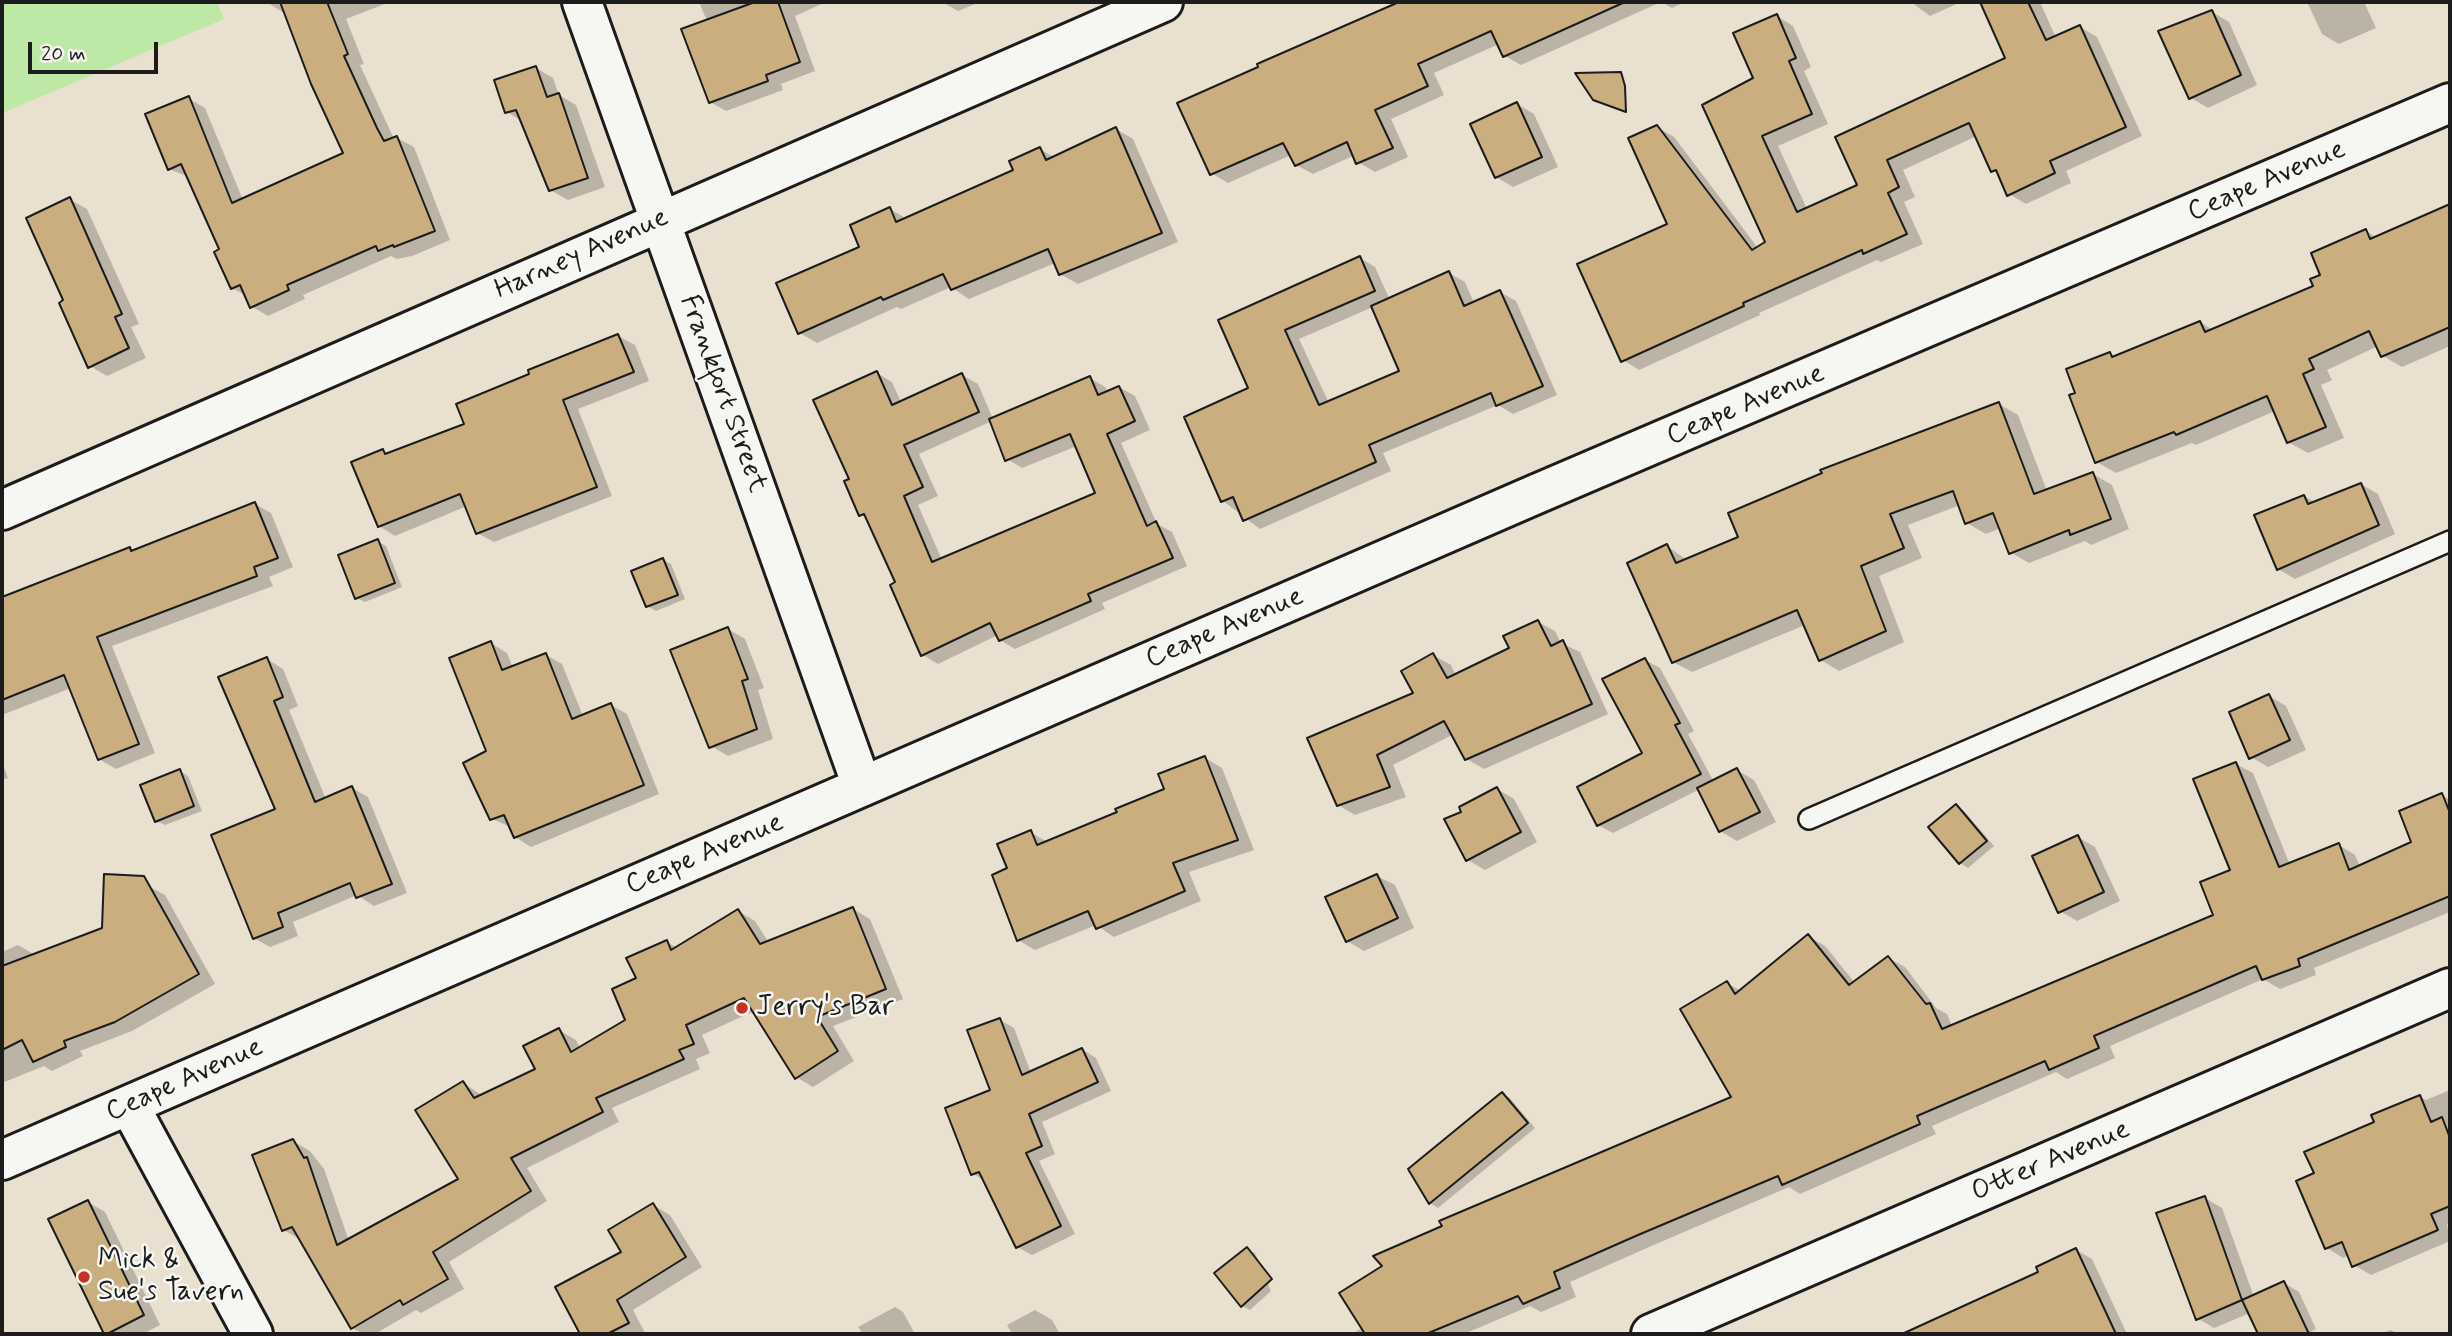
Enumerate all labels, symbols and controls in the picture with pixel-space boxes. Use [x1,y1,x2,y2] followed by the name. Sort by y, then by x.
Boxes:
[32,28,161,72] scale bar
[41,40,86,68] text: 20 m
[2183,134,2351,230] street label: Ceape Avenue
[490,202,674,308] street label: Harney Avenue
[671,291,773,497] street label: Frankfort Street
[1662,358,1830,454] street label: Ceape Avenue
[1141,581,1309,677] street label: Ceape Avenue
[621,807,789,903] street label: Ceape Avenue
[756,991,894,1025] place label: Jerry's Bar
[734,1000,750,1016] marker: Jerry's Bar
[101,1031,269,1131] street label: Ceape Avenue
[1967,1114,2135,1210] street label: Otter Avenue
[98,1244,244,1310] place label: Mick & Sue's Tavern
[76,1269,92,1285] marker: Mick & Sue's Tavern

